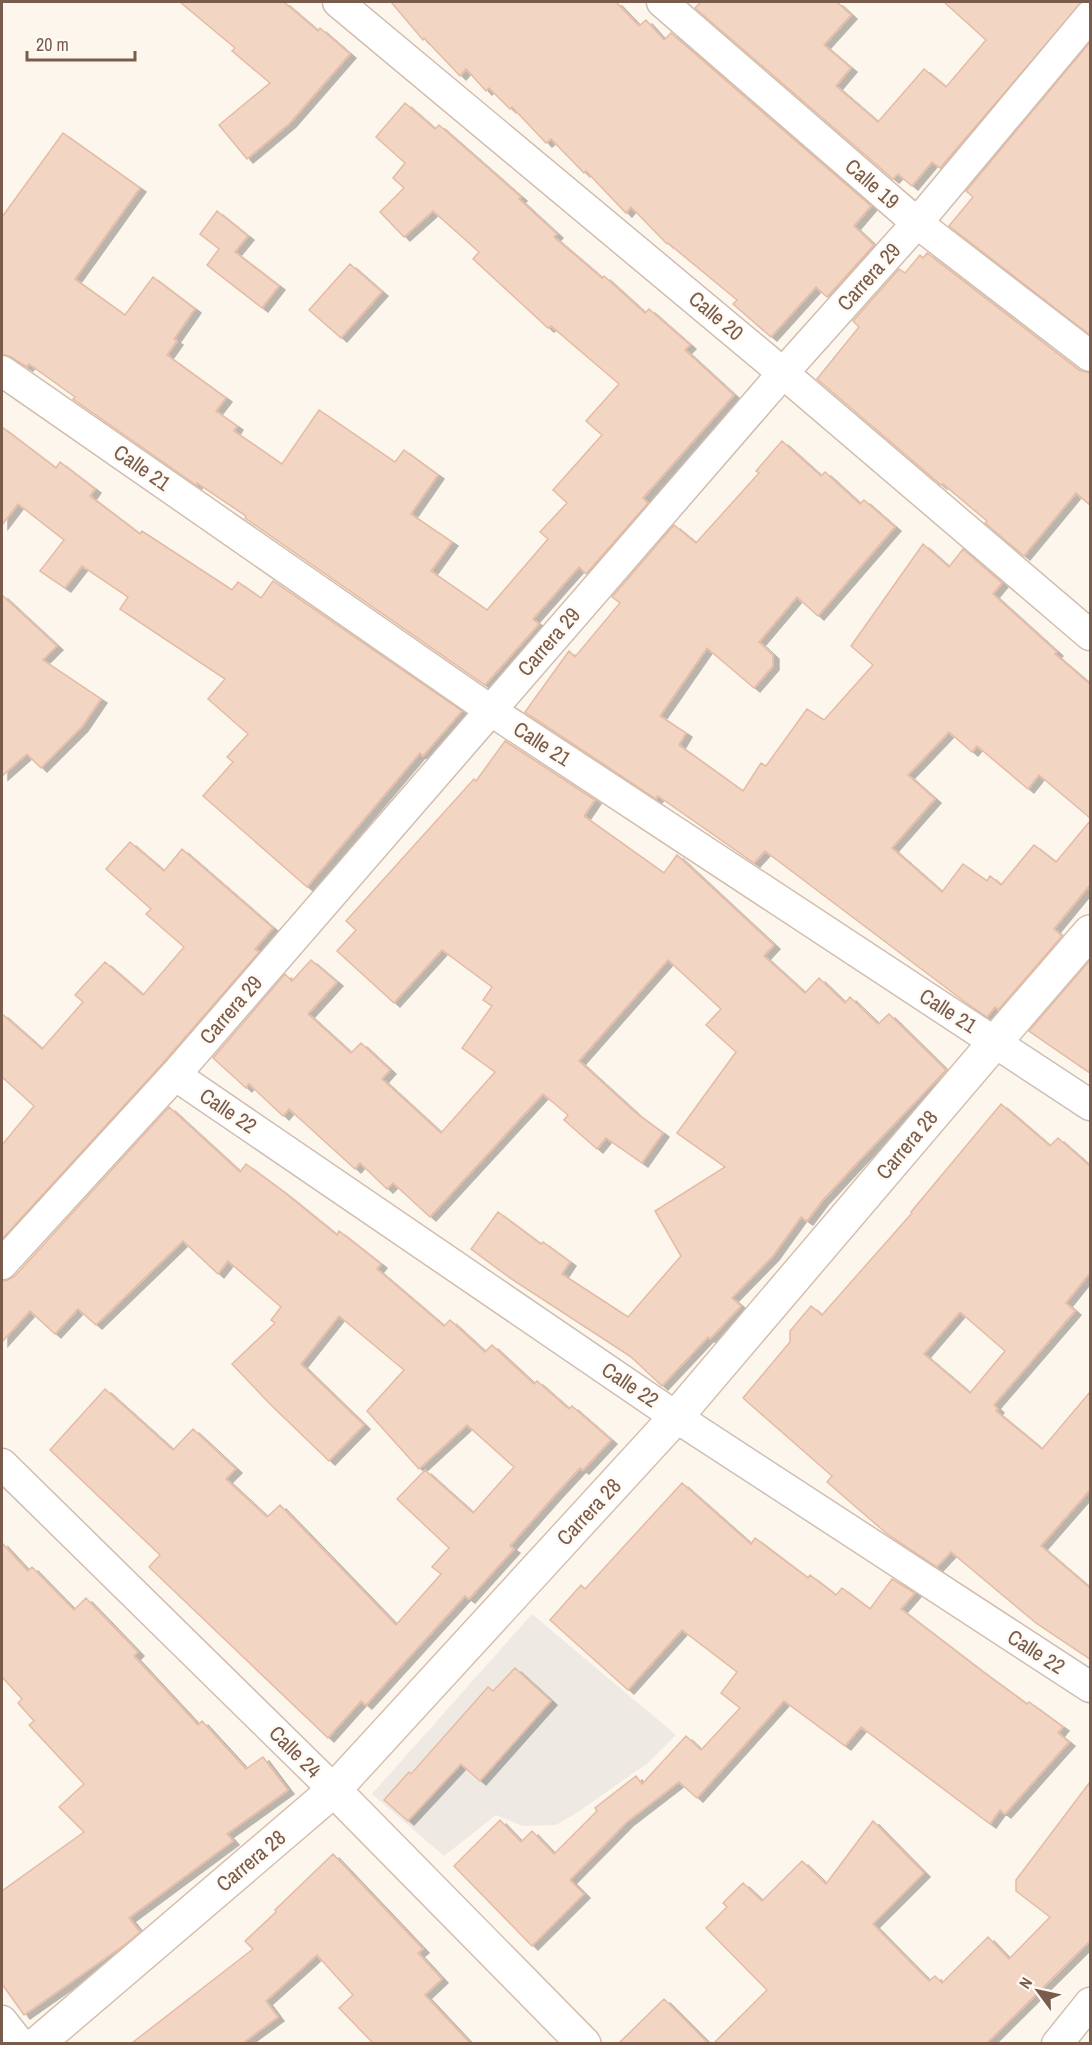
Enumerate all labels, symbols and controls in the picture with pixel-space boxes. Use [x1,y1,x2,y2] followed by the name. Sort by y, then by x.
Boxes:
[27,24,135,62] scale bar
[36,32,69,57] text: 20 m
[839,152,906,215] street label: Calle 19
[830,236,907,317] street label: Carrera 29
[683,284,750,347] street label: Calle 20
[108,438,177,498] street label: Calle 21
[511,601,587,682] street label: Carrera 29
[508,714,577,773] street label: Calle 21
[193,969,269,1050] street label: Carrera 29
[914,981,983,1040] street label: Calle 21
[194,1081,263,1140] street label: Calle 22
[869,1104,944,1186] street label: Carrera 28
[596,1355,665,1414] street label: Calle 22
[550,1472,627,1552] street label: Carrera 28
[1002,1622,1071,1681] street label: Calle 22
[263,1719,328,1785] street label: Calle 24
[210,1823,292,1898] street label: Carrera 28
[1008,1961,1068,2021] north arrow
[1014,1973,1037,1993] text: N

